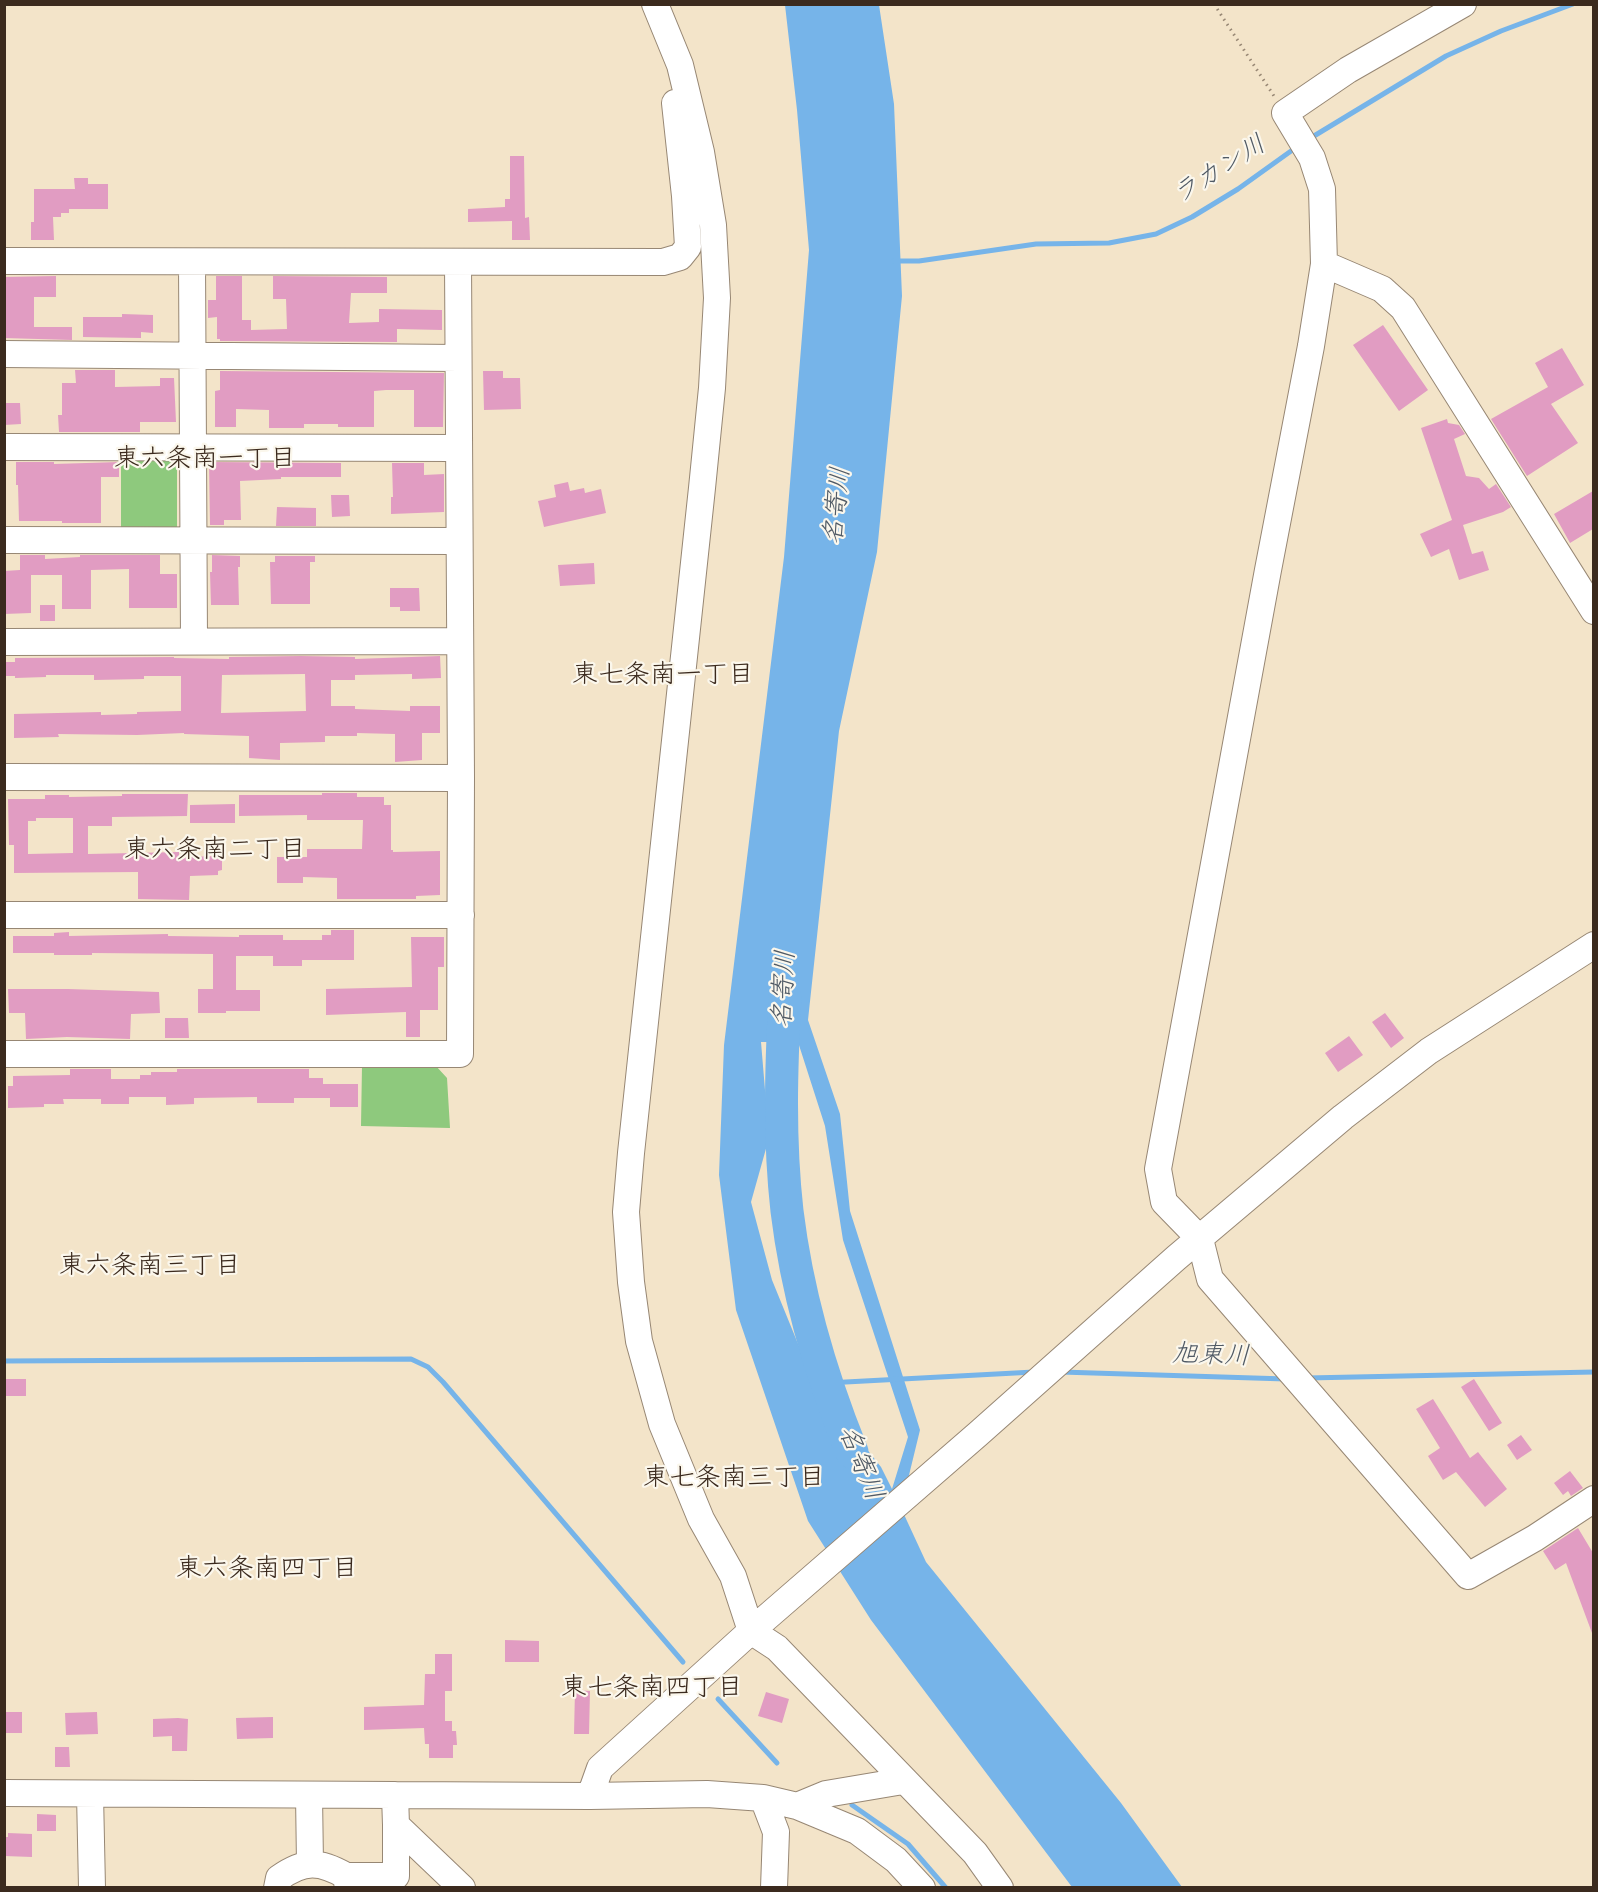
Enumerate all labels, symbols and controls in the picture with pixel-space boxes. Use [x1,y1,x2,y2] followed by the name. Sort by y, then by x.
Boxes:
[1169,131,1273,213] water label: ラカン川
[114,446,296,478] district label: 東六条南一丁目
[820,466,860,546] water label: 名寄川
[572,662,754,694] district label: 東七条南一丁目
[124,837,306,869] district label: 東六条南二丁目
[769,949,805,1029] water label: 名寄川
[59,1253,241,1285] district label: 東六条南三丁目
[1171,1341,1251,1375] water label: 旭東川
[829,1422,887,1506] water label: 名寄川
[643,1465,825,1497] district label: 東七条南三丁目
[176,1556,358,1588] district label: 東六条南四丁目
[561,1675,743,1707] district label: 東七条南四丁目

